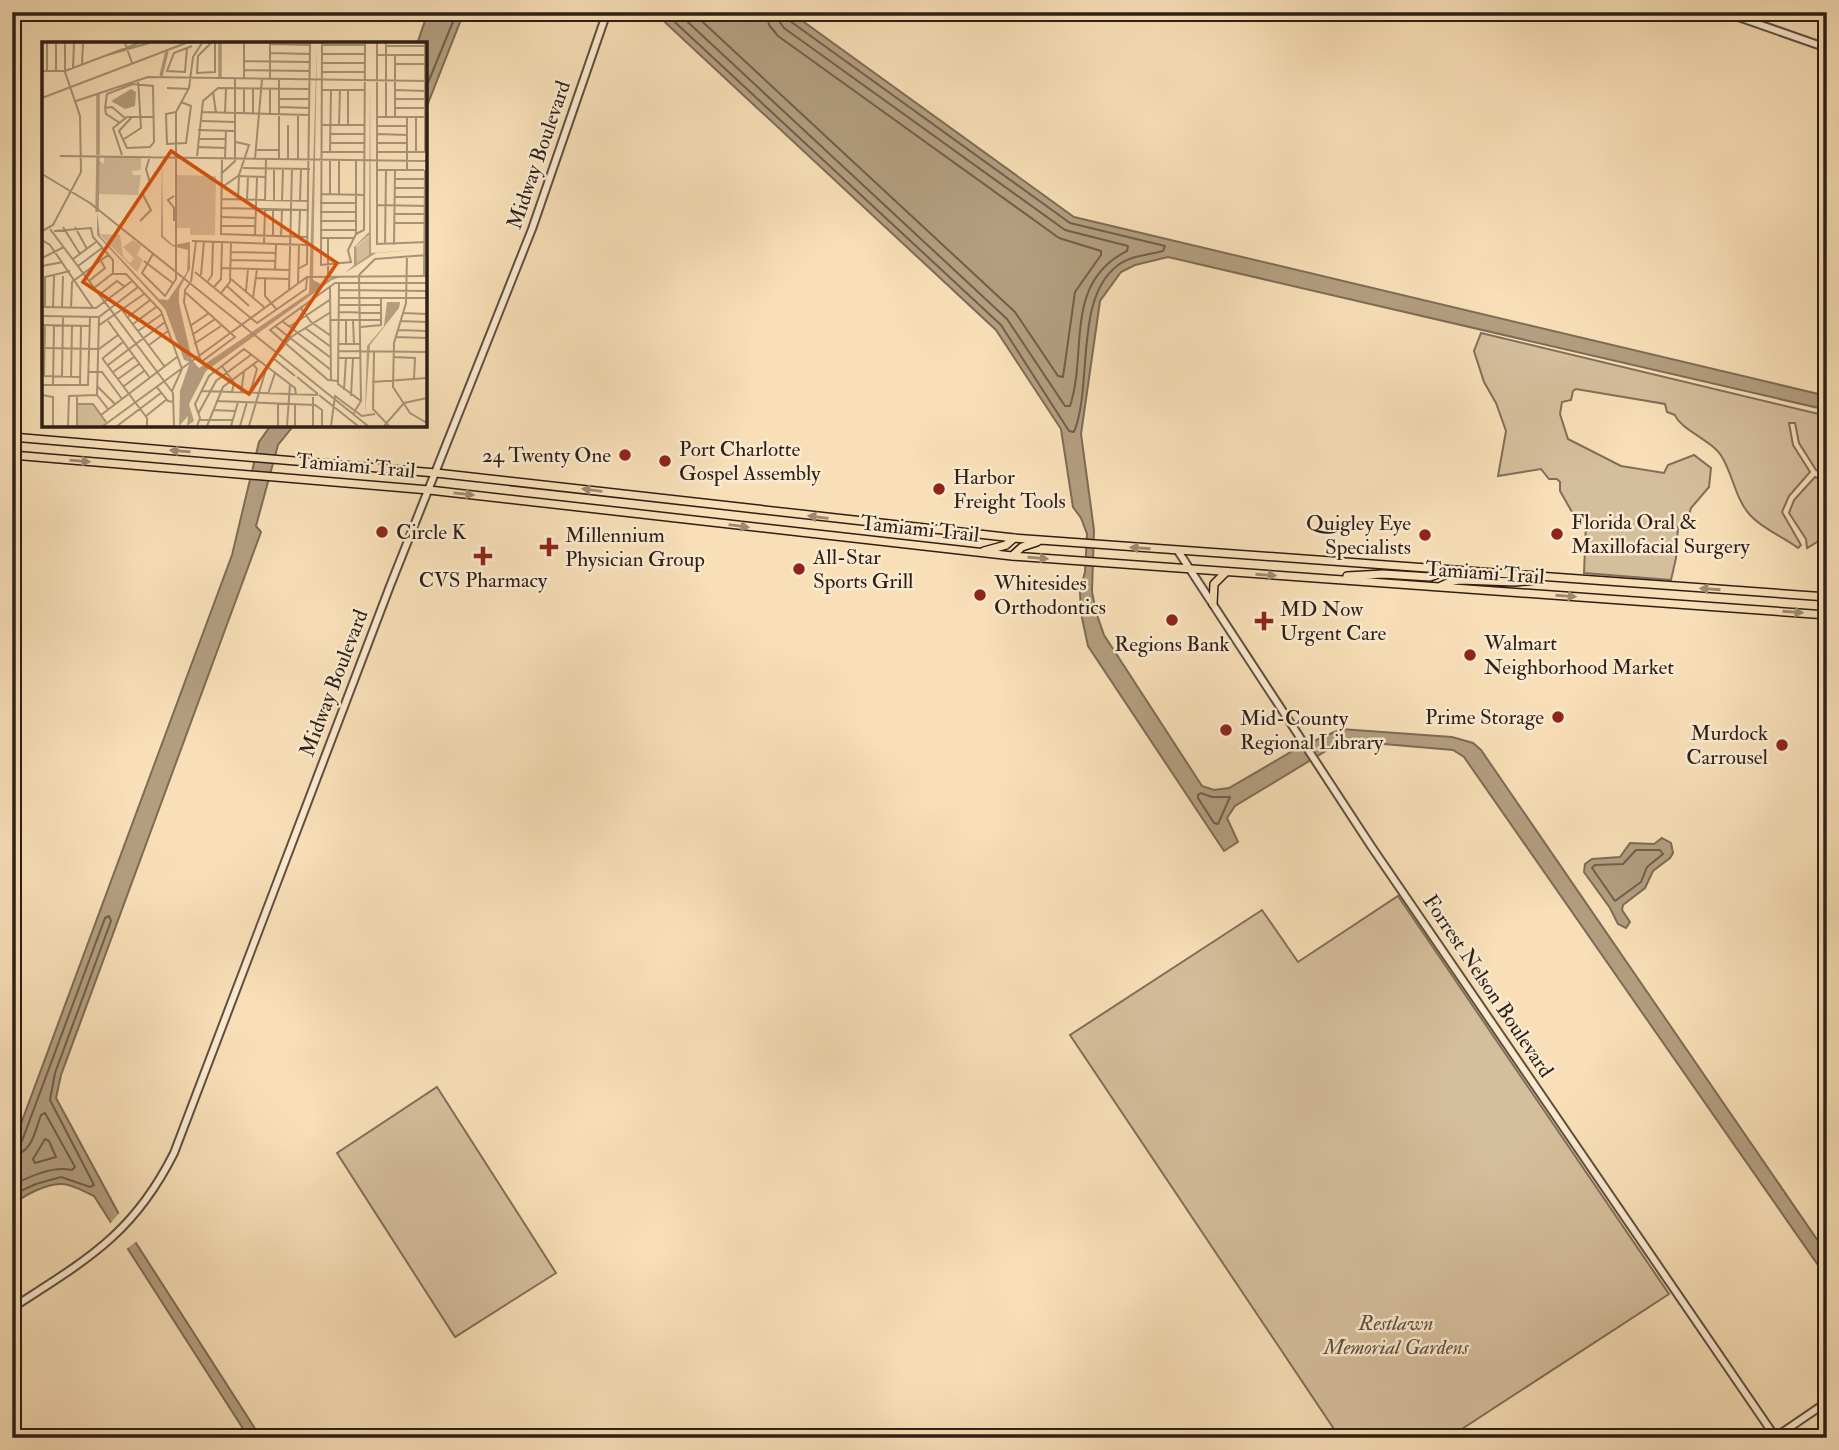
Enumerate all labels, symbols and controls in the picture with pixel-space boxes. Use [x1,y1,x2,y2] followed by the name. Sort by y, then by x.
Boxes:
[42,42,427,427] inset map
[501,76,577,233] street label: Midway Boulevard
[679,436,821,487] place label: Port Charlotte Gospel Assembly
[482,442,611,469] place label: 24 Twenty One
[169,445,191,456] one-way arrow
[295,447,417,485] street label: Tamiami Trail
[617,447,633,463] marker: 24 Twenty One
[657,453,673,469] marker: Port Charlotte Gospel Assembly
[69,455,91,466] one-way arrow
[953,464,1066,515] place label: Harbor Freight Tools
[931,481,947,497] marker: Harbor Freight Tools
[581,485,603,496] one-way arrow
[453,489,475,500] one-way arrow
[859,509,981,549] street label: Tamiami Trail
[1571,509,1751,560] place label: Florida Oral & Maxillofacial Surgery
[1306,510,1411,561] place label: Quigley Eye Specialists
[807,511,829,522] one-way arrow
[396,519,467,546] place label: Circle K
[728,520,750,531] one-way arrow
[565,522,705,573] place label: Millennium Physician Group
[374,524,390,540] marker: Circle K
[1549,526,1565,542] marker: Florida Oral & Maxillofacial Surgery
[1417,527,1433,543] marker: Quigley Eye Specialists
[539,537,559,557] marker: Millennium Physician Group
[1128,542,1150,553] one-way arrow
[812,544,914,595] place label: All-Star Sports Grill
[475,548,491,564] marker: CVS Pharmacy
[1027,553,1049,564] one-way arrow
[1424,555,1546,591] street label: Tamiami Trail
[791,561,807,577] marker: All-Star Sports Grill
[419,567,548,594] place label: CVS Pharmacy
[1255,569,1277,580] one-way arrow
[993,570,1106,621] place label: Whitesides Orthodontics
[1699,583,1721,594] one-way arrow
[972,587,988,603] marker: Whitesides Orthodontics
[1555,591,1577,602] one-way arrow
[1280,596,1387,647] place label: MD Now Urgent Care
[294,605,375,760] street label: Midway Boulevard
[1782,607,1804,618] one-way arrow
[1254,611,1274,631] marker: MD Now Urgent Care
[1164,612,1180,628] marker: Regions Bank
[1483,630,1674,681] place label: Walmart Neighborhood Market
[1114,631,1230,658] place label: Regions Bank
[1462,647,1478,663] marker: Walmart Neighborhood Market
[1425,704,1544,731] place label: Prime Storage
[1240,705,1384,756] place label: Mid-County Regional Library
[1550,709,1566,725] marker: Prime Storage
[1686,720,1769,771] place label: Murdock Carrousel
[1218,722,1234,738] marker: Mid-County Regional Library
[1774,737,1790,753] marker: Murdock Carrousel
[1417,889,1560,1083] street label: Forrest Nelson Boulevard
[1322,1310,1470,1361] park label: Restlawn Memorial Gardens

